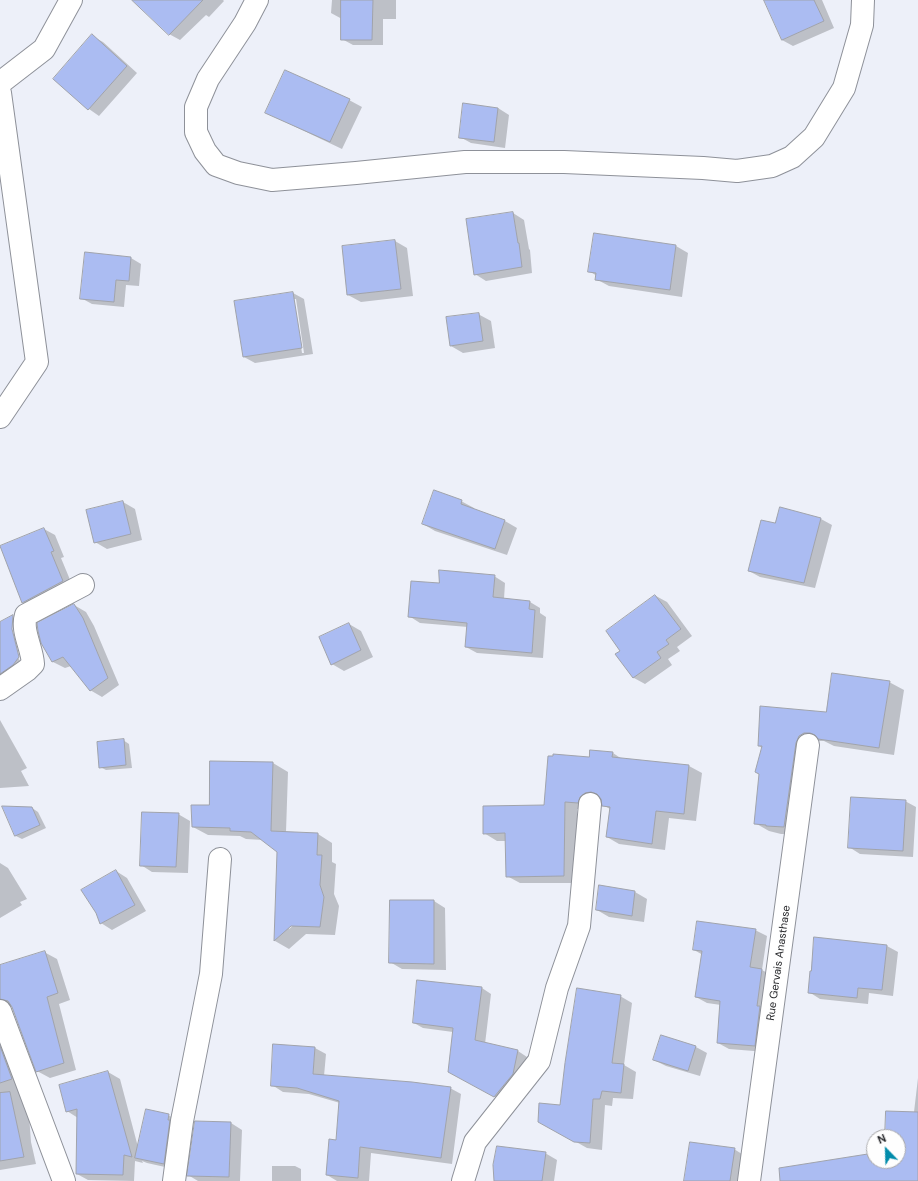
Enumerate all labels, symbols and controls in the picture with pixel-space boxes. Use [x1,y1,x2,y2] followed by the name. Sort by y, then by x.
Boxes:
[764,904,794,1022] street label: Rue Gervais Anasthase
[866,1129,906,1169] north arrow
[875,1131,888,1147] text: N

